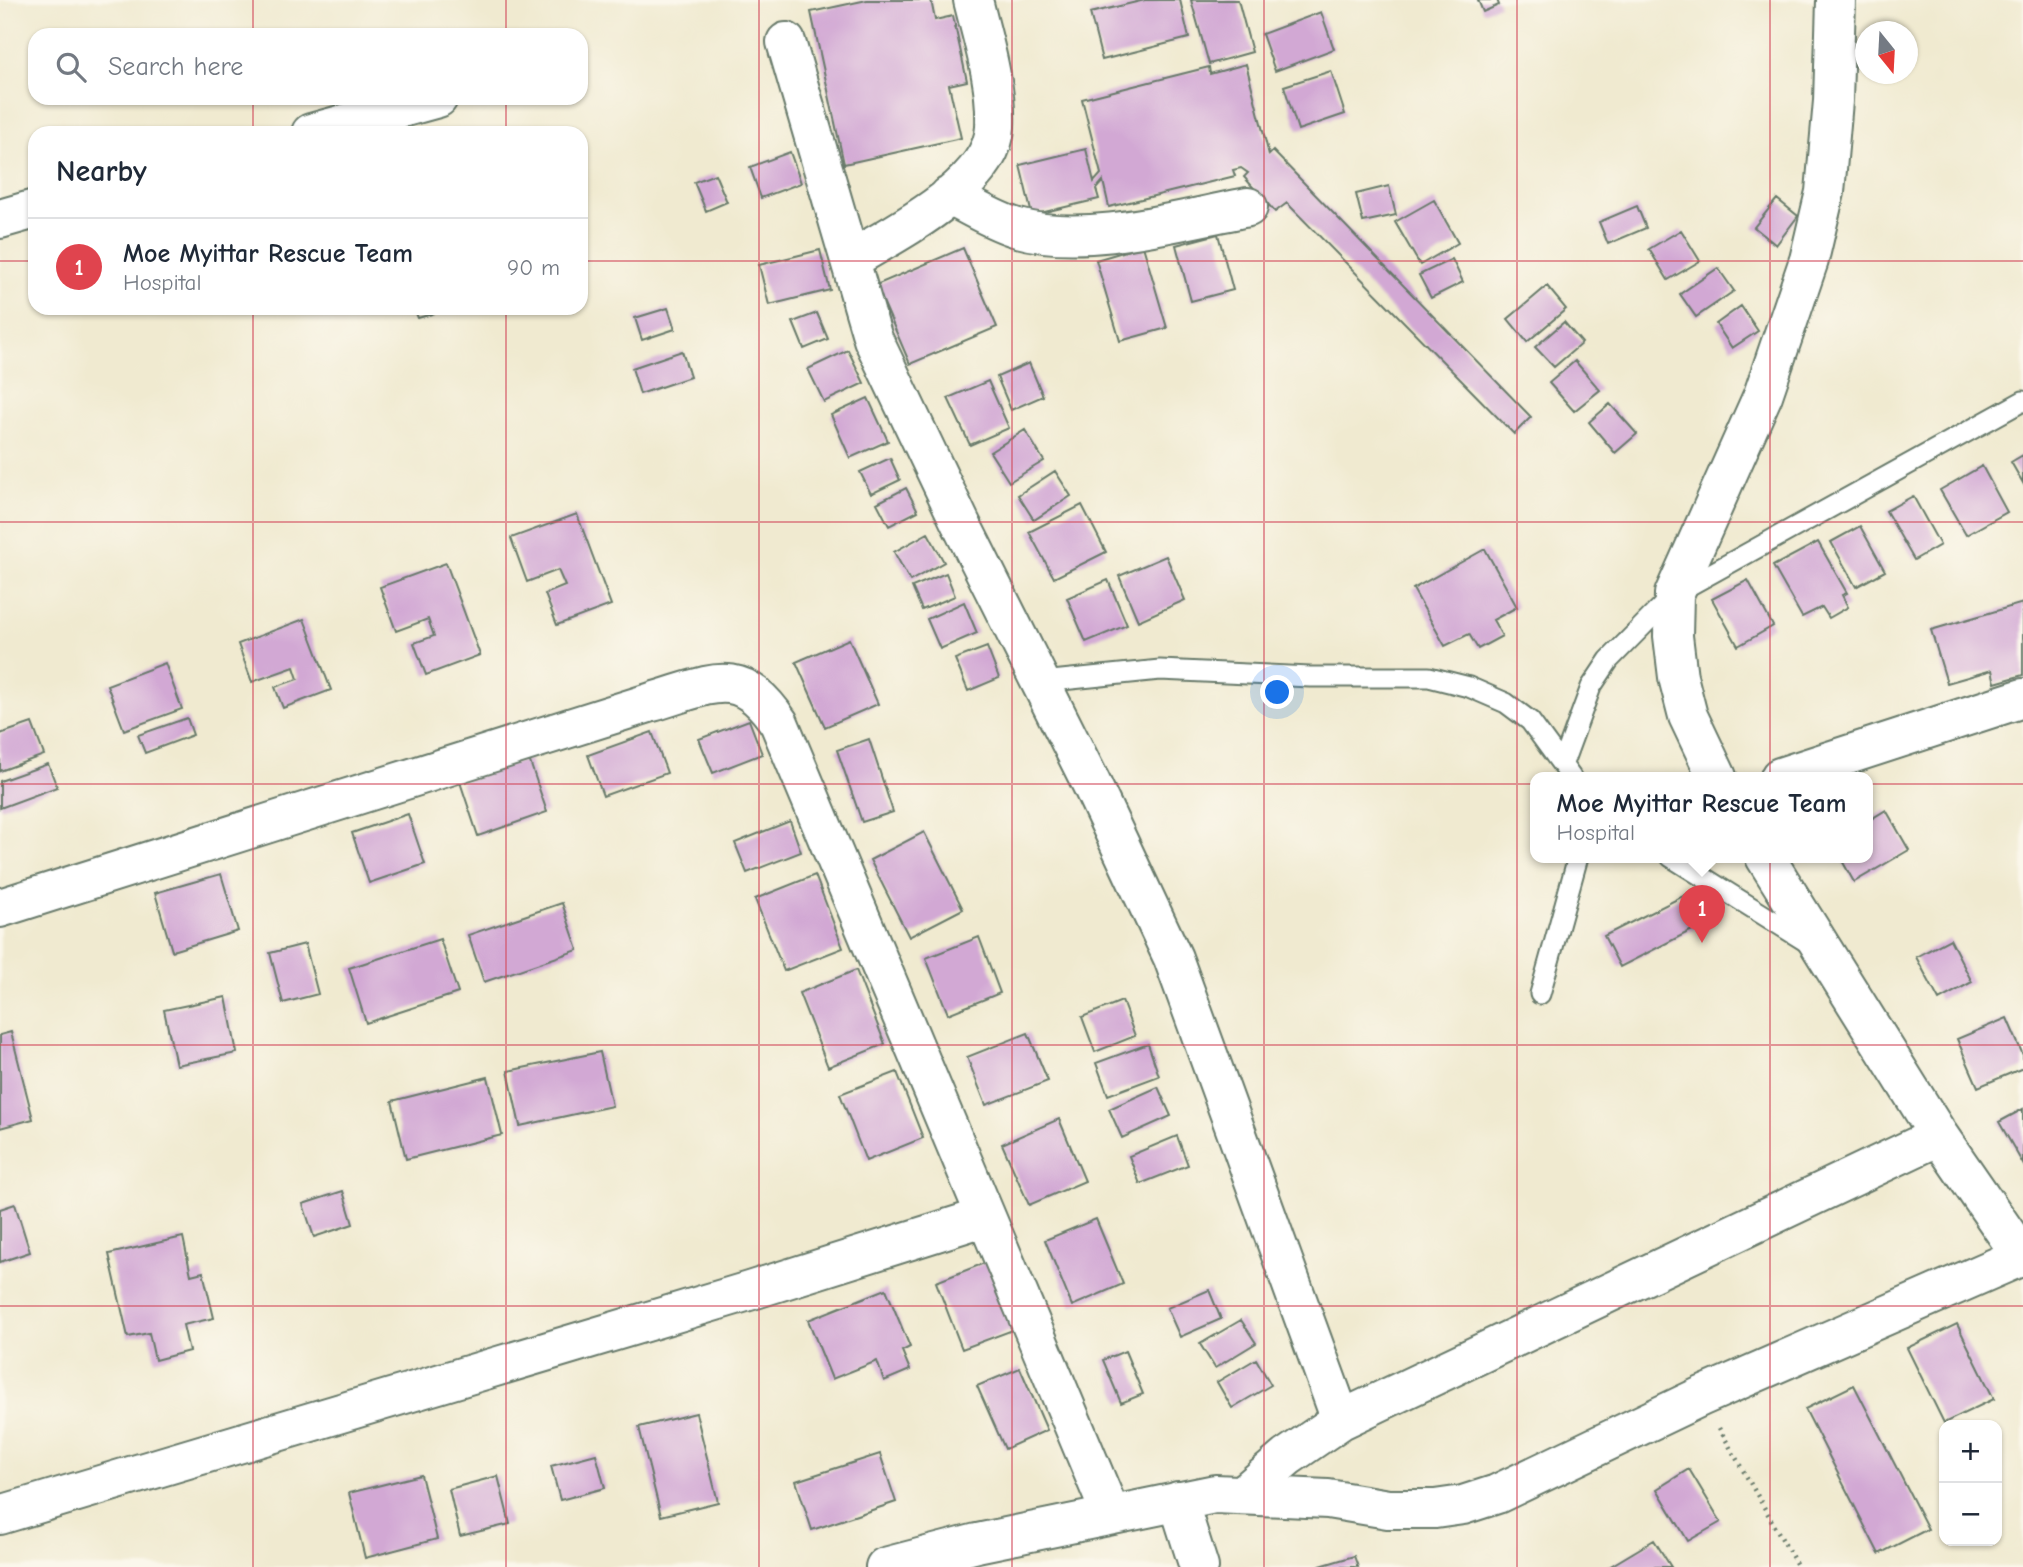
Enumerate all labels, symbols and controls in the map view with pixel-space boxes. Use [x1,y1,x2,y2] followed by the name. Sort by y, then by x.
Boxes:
[1855,21,1918,84] north arrow
[28,28,588,105] search box
[52,48,90,86] icon: search
[108,52,243,82] text: Search here
[56,154,147,189] text: Nearby
[123,239,413,269] text: Moe Myittar Rescue Team
[74,254,84,281] text: 1
[507,254,560,281] text: 90 m
[123,269,201,296] text: Hospital
[1260,675,1294,709] your location
[1530,772,1873,863] popup
[1557,789,1846,819] text: Moe Myittar Rescue Team
[1557,819,1635,846] text: Hospital
[1679,885,1725,943] pin: 1
[1939,1420,2002,1546] map controls
[1939,1420,2002,1483] button: +
[1939,1483,2002,1546] button: −

